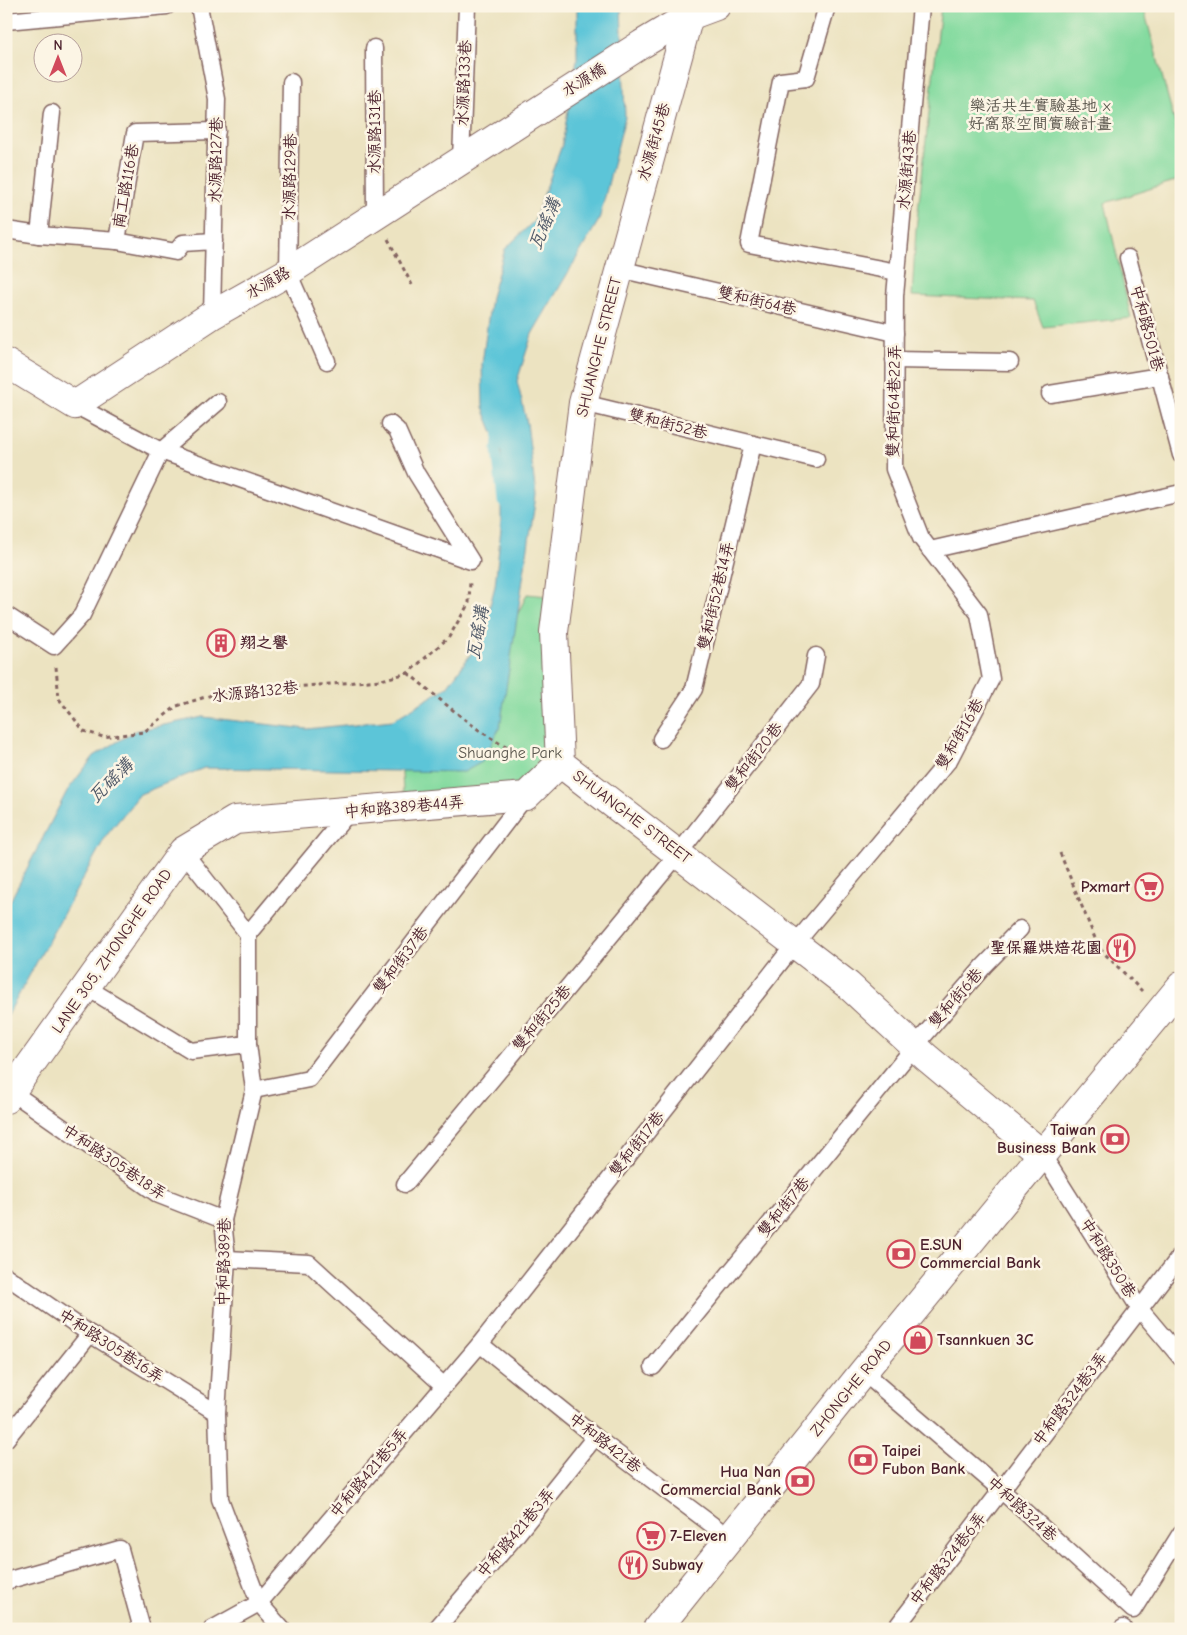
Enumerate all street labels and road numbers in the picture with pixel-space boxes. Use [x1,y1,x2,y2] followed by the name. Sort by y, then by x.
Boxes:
[453,39,475,127] street label: 水源路133巷
[559,60,609,100] street label: 水源橋
[366,90,384,174] street label: 水源路131巷
[634,101,674,183] street label: 水源街45巷
[206,117,226,203] street label: 水源路127巷
[895,129,919,211] street label: 水源街43巷
[280,133,300,221] street label: 水源路129巷
[110,142,142,230] street label: 南工路116巷
[243,263,293,303] street label: 水源路
[573,275,625,419] street label: SHUANGHE STREET
[716,283,798,319] street label: 雙和街64巷
[1127,283,1167,373] street label: 中和路501巷
[884,344,904,458] street label: 雙和街64巷22弄
[627,405,709,443] street label: 雙和街52巷
[695,540,737,652] street label: 雙和街52巷14弄
[211,679,299,705] street label: 水源路132巷
[932,695,988,773] street label: 雙和街16巷
[722,719,786,795] street label: 雙和街20巷
[569,767,695,868] street label: SHUANGHE STREET
[343,793,465,821] street label: 中和路389巷44弄
[48,865,176,1037] street label: LANE 305, ZHONGHE ROAD
[370,923,432,997] street label: 雙和街37巷
[925,965,987,1031] street label: 雙和街6巷
[509,981,575,1055] street label: 雙和街25巷
[606,1108,668,1180] street label: 雙和街17巷
[59,1121,169,1203] street label: 中和路305巷18弄
[754,1174,814,1240] street label: 雙和街7巷
[1076,1215,1140,1301] street label: 中和路350巷
[214,1217,234,1307] street label: 中和路389巷
[55,1305,167,1387] street label: 中和路305巷16弄
[807,1336,895,1440] street label: ZHONGHE ROAD
[1029,1349,1111,1449] street label: 中和路324巷3弄
[565,1409,645,1477] street label: 中和路421巷
[326,1425,412,1521] street label: 中和路421巷5弄
[983,1473,1061,1545] street label: 中和路324巷
[474,1485,558,1581] street label: 中和路421巷3弄
[906,1509,990,1609] street label: 中和路324巷6弄

